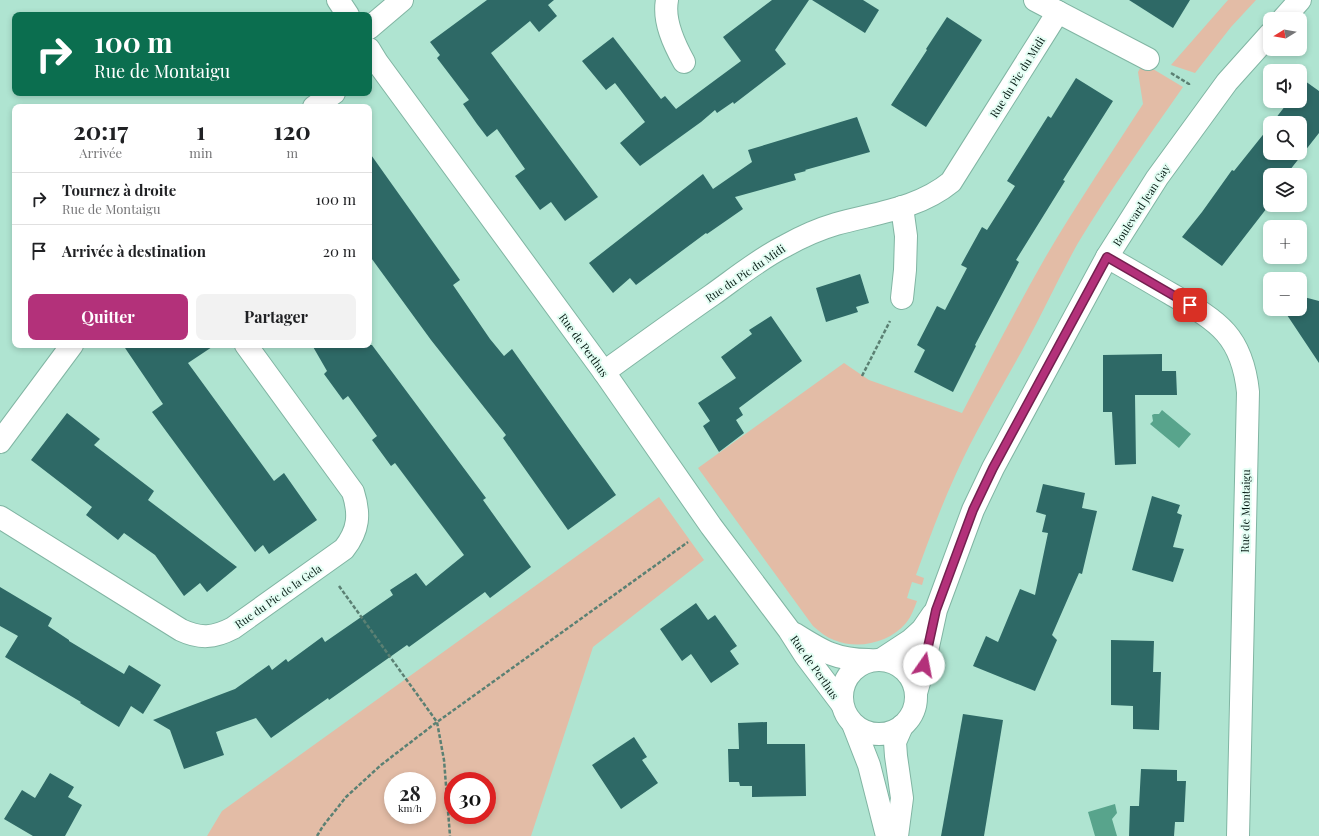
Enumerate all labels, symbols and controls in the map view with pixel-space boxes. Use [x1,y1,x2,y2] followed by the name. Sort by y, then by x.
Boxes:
[1263,12,1307,56] north arrow
[1263,12,1307,316] map controls
[94,23,173,60] text: 100 m
[28,28,80,80] icon: right
[986,34,1048,120] street label: Rue du Pic du Midi
[94,59,230,83] text: Rue de Montaigu
[1263,64,1307,108] button: sound
[73,114,128,146] text: 20:17
[196,114,206,146] text: 1
[274,114,311,146] text: 120
[1263,116,1307,160] button: search
[79,144,122,161] text: Arrivée
[189,144,212,161] text: min
[286,144,298,161] text: m
[1109,161,1173,249] street label: Boulevard Jean Gay
[1263,168,1307,212] button: layers
[62,180,176,200] text: Tournez à droite
[28,188,50,210] icon: right
[315,189,356,209] text: 100 m
[62,200,160,217] text: Rue de Montaigu
[1263,220,1307,264] button: +
[28,240,50,262] icon: arrive
[62,241,206,261] text: Arrivée à destination
[323,241,356,261] text: 20 m
[702,241,788,305] street label: Rue du Pic du Midi
[1263,272,1307,316] button: −
[1173,288,1207,322] pin
[28,294,188,340] button: Quitter
[196,294,356,340] button: Partager
[1179,294,1201,316] icon: arrive
[556,310,612,380] street label: Rue de Perthus
[1237,469,1253,553] street label: Rue de Montaigu
[232,560,325,632] street label: Rue du Pic de la Gela
[787,632,843,702] street label: Rue de Perthus
[903,644,945,686] position arrow
[444,772,496,824] speed limit sign: 30
[399,779,421,806] text: 28
[398,801,422,815] text: km/h

